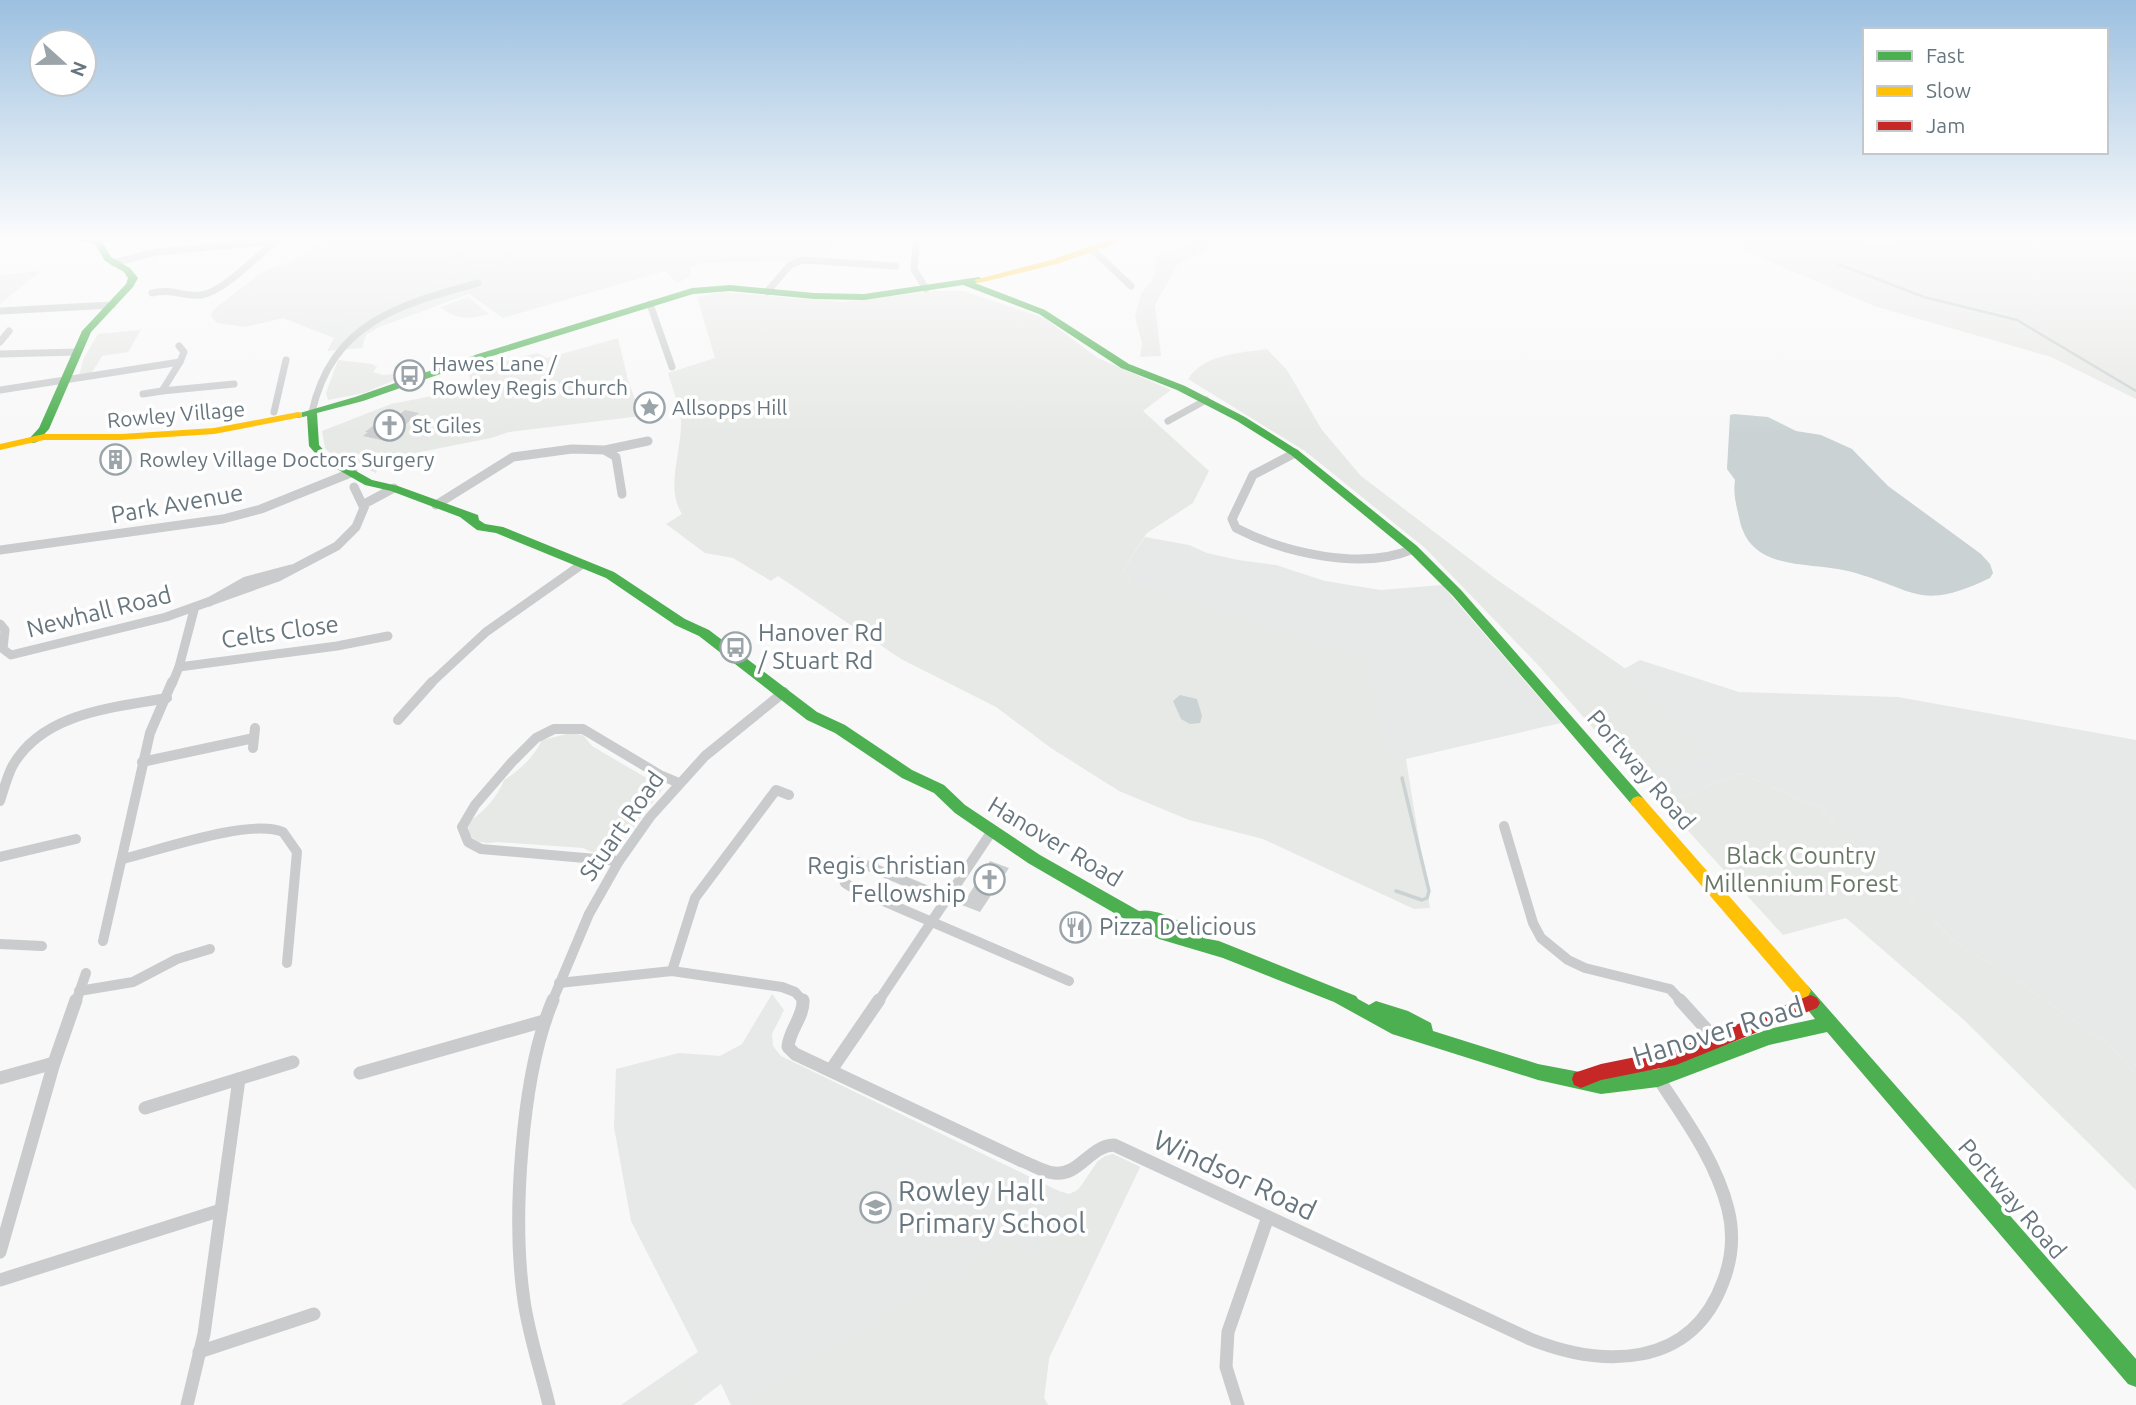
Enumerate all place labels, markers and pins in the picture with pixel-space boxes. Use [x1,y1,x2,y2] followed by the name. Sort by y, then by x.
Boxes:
[432,351,628,399] place label: Hawes Lane / Rowley Regis Church
[392,359,426,393] bus stop icon: Hawes Lane / Rowley Regis Church
[632,391,666,425] place icon: Allsopps Hill
[672,395,787,419] place label: Allsopps Hill
[372,409,406,443] church icon: St Giles
[412,413,481,437] place label: St Giles
[99,443,133,477] building icon: Rowley Village Doctors Surgery
[139,447,434,471] place label: Rowley Village Doctors Surgery
[757,619,883,674] place label: Hanover Rd / Stuart Rd
[718,630,752,664] bus stop icon: Hanover Rd / Stuart Rd
[807,852,966,907] place label: Regis Christian Fellowship
[972,863,1006,897] church icon: Regis Christian Fellowship
[1059,910,1093,944] restaurant icon: Pizza Delicious
[1099,913,1257,940] place label: Pizza Delicious
[898,1175,1086,1238] place label: Rowley Hall Primary School
[858,1190,892,1224] school or university icon: Rowley Hall Primary School

